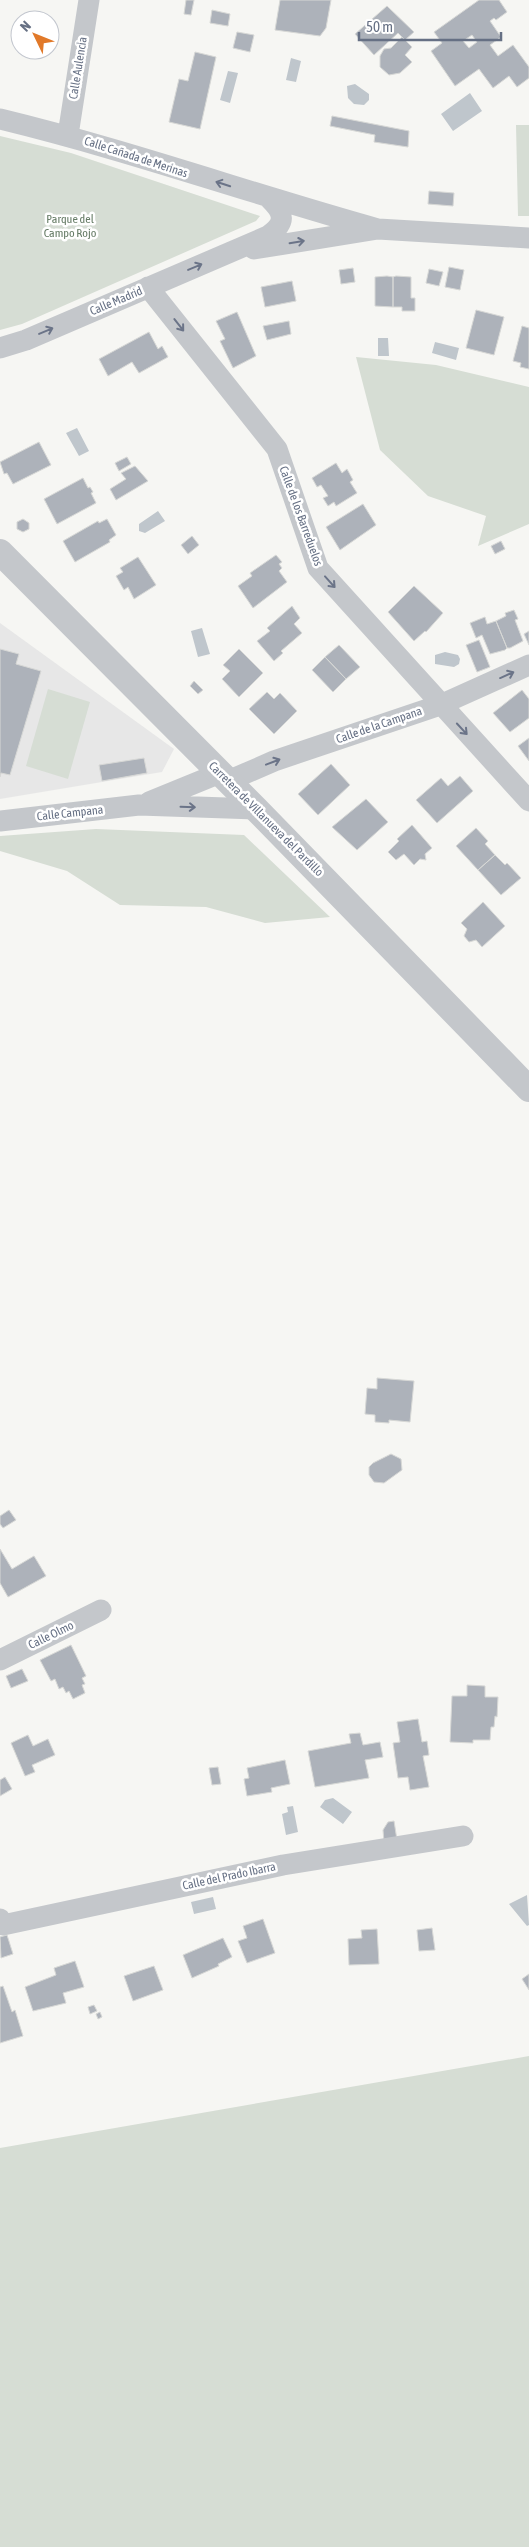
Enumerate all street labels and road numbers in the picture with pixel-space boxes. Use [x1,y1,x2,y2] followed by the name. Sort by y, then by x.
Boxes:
[66,36,90,100] street label: Calle Aulencia
[83,134,189,180] street label: Calle Cañada de Merinas
[88,284,144,318] street label: Calle Madrid
[276,464,326,568] street label: Calle de los Barreduelos
[334,704,424,746] street label: Calle de la Campana
[206,759,326,879] street label: Carretera de Villanueva del Pardillo
[36,803,104,823] street label: Calle Campana
[26,1618,76,1652] street label: Calle Olmo
[181,1859,277,1893] street label: Calle del Prado Ibarra

